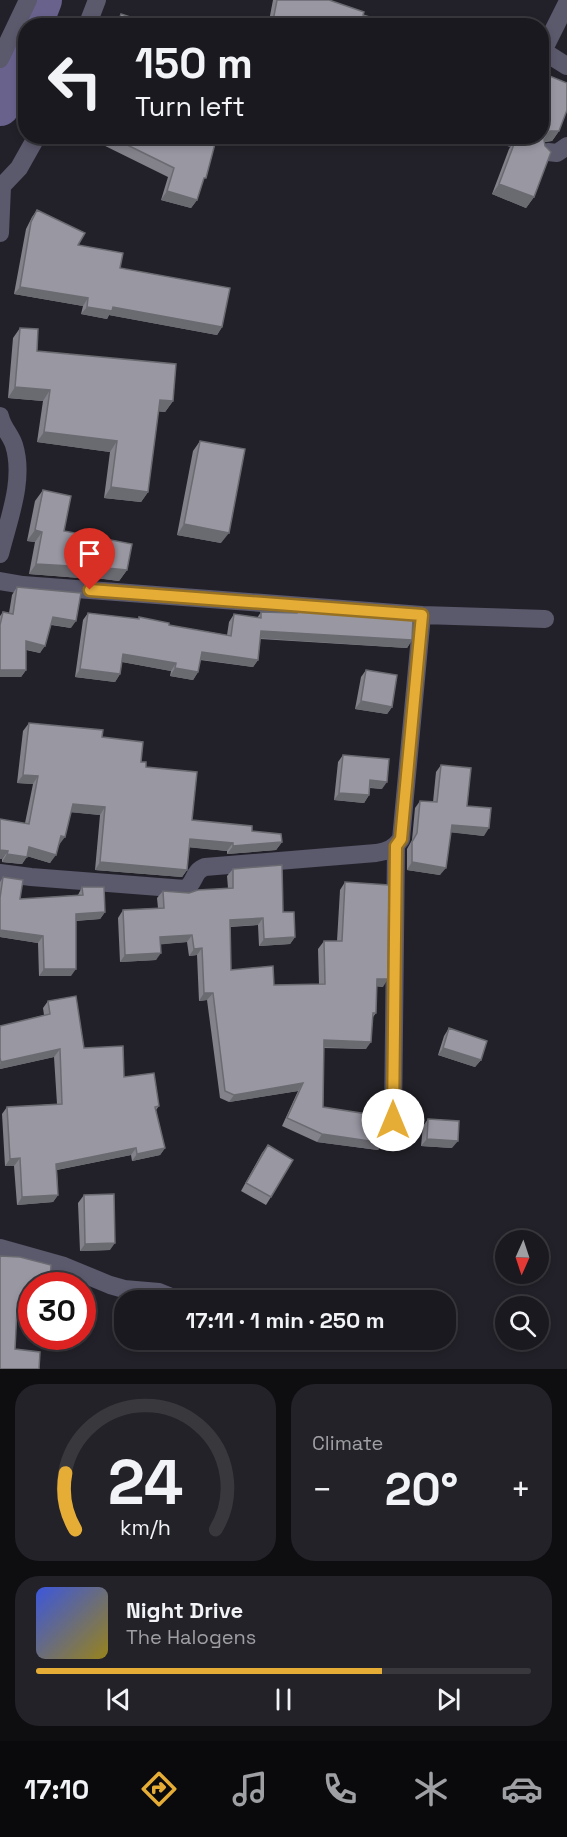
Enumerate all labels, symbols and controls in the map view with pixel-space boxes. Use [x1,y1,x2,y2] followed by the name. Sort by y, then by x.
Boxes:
[135,37,253,90] text: 150 m
[36,42,114,120] icon: left
[135,89,245,124] text: Turn left
[64,528,115,590] pin
[73,537,106,570] icon: arrive
[361,1088,425,1152] position arrow
[495,1230,549,1284] north arrow
[495,1230,549,1350] map controls
[18,1272,96,1350] speed limit sign: 30
[495,1296,549,1350] button: search
[185,1306,385,1334] text: 17:11 · 1 min · 250 m
[312,1430,383,1456] text: Climate
[108,1443,183,1522] text: 24
[385,1461,458,1518] text: 20°
[312,1469,332,1511] text: −
[511,1469,531,1511] text: +
[120,1514,171,1541] text: km/h
[126,1596,243,1624] text: Night Drive
[126,1624,256,1650] text: The Halogens
[102,1683,135,1716] icon: previous
[267,1683,300,1716] icon: pause
[432,1683,465,1716] icon: next
[138,1768,180,1810] icon: directions
[229,1768,271,1810] icon: music
[319,1768,361,1810] icon: phone
[410,1768,452,1810] icon: climate
[501,1768,543,1810] icon: car
[24,1772,89,1807] text: 17:10

